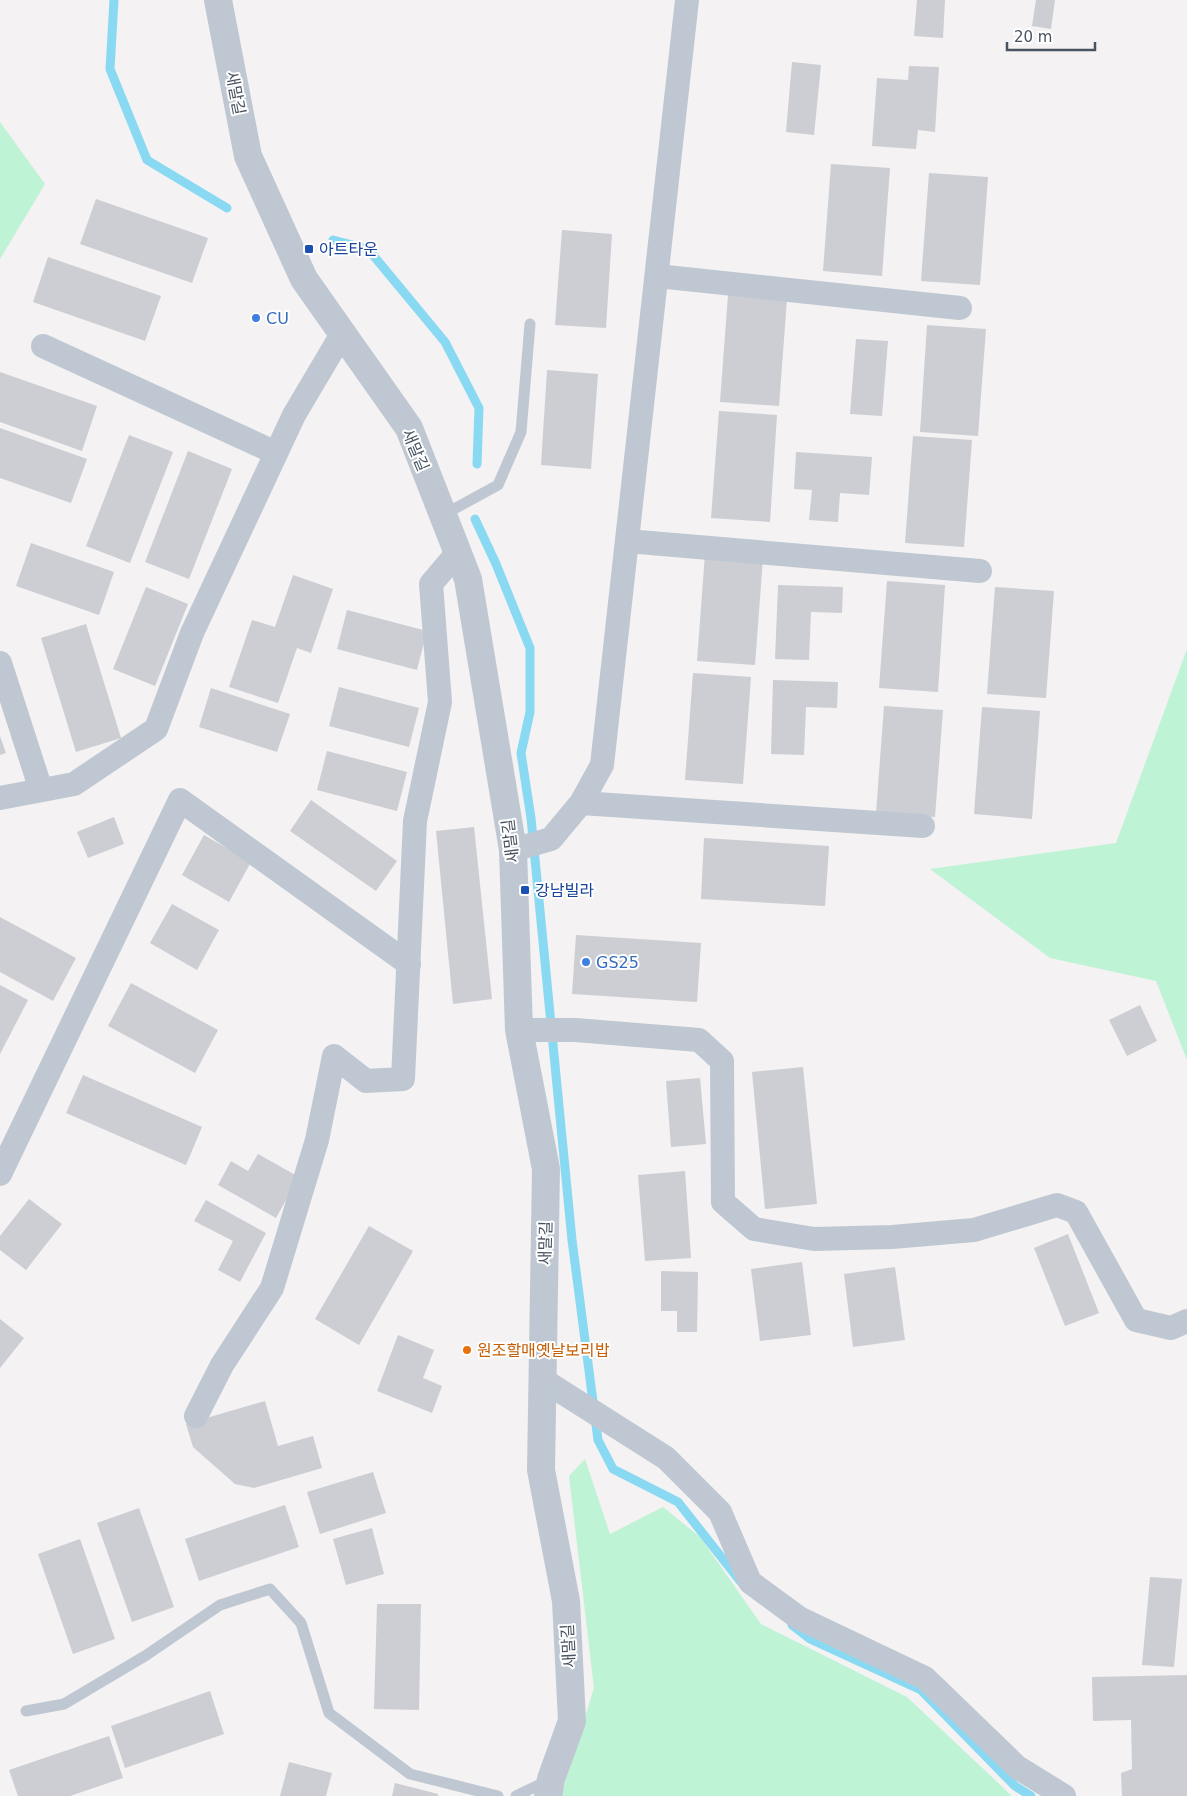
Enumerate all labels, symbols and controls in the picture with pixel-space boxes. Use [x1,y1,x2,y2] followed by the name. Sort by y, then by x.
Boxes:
[1007,20,1094,52] scale bar
[1014,28,1052,46] text: 20 m
[222,70,249,117] street label: 새말길
[319,240,378,259] place label: 아트타운
[303,243,315,255] marker: 아트타운
[266,309,289,328] place label: CU
[250,312,262,324] marker: CU
[398,426,433,474] street label: 새말길
[498,818,523,864] street label: 새말길
[535,881,594,900] place label: 강남빌라
[519,884,531,896] marker: 강남빌라
[596,953,639,972] place label: GS25
[580,956,592,968] marker: GS25
[536,1221,555,1265] street label: 새말길
[477,1341,610,1360] place label: 원조할매옛날보리밥
[461,1344,473,1356] marker: 원조할매옛날보리밥
[558,1623,579,1669] street label: 새말길

